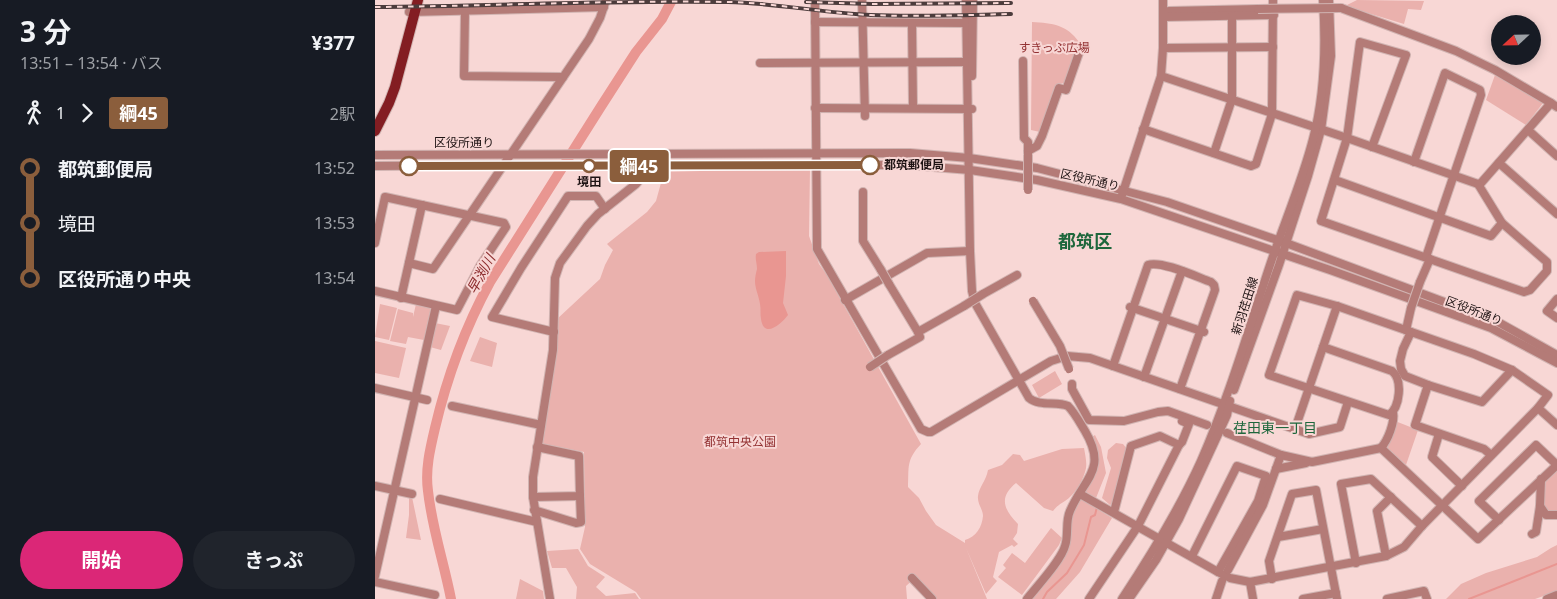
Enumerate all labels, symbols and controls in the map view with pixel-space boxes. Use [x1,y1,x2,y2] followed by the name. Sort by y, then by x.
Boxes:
[20,12,71,50] text: 3 分
[1491,15,1541,65] north arrow
[1491,15,1541,65] map controls
[312,30,355,56] text: ¥377
[1018,39,1090,56] park label: すきっぷ広場
[20,52,163,74] text: 13:51 – 13:54 · バス
[20,99,48,127] icon: walk
[73,99,101,127] icon: forward
[119,101,158,125] text: 綱45
[56,102,65,124] text: 1
[330,103,355,125] text: 2駅
[434,134,494,151] street label: 区役所通り
[610,150,668,182] line badge: 綱45
[620,154,658,178] text: 綱45
[860,155,880,175] marker: 都筑郵便局
[58,156,153,182] text: 都筑郵便局
[399,156,419,176] unlabelled marker
[884,156,944,173] place label: 都筑郵便局
[314,157,355,179] text: 13:52
[582,159,596,173] marker: 境田
[1059,164,1121,195] street label: 区役所通り
[577,173,601,190] place label: 境田
[58,211,96,237] text: 境田
[314,212,355,234] text: 13:53
[1058,229,1112,253] district label: 都筑区
[462,249,500,297] water label: 早渕川
[58,266,191,292] text: 区役所通り中央
[314,267,355,289] text: 13:54
[1227,275,1262,337] street label: 新羽荏田線
[1443,292,1505,329] street label: 区役所通り
[1233,418,1317,437] district label: 荏田東一丁目
[704,433,776,450] park label: 都筑中央公園
[20,531,183,589] button: 開始
[193,531,355,589] button: きっぷ

